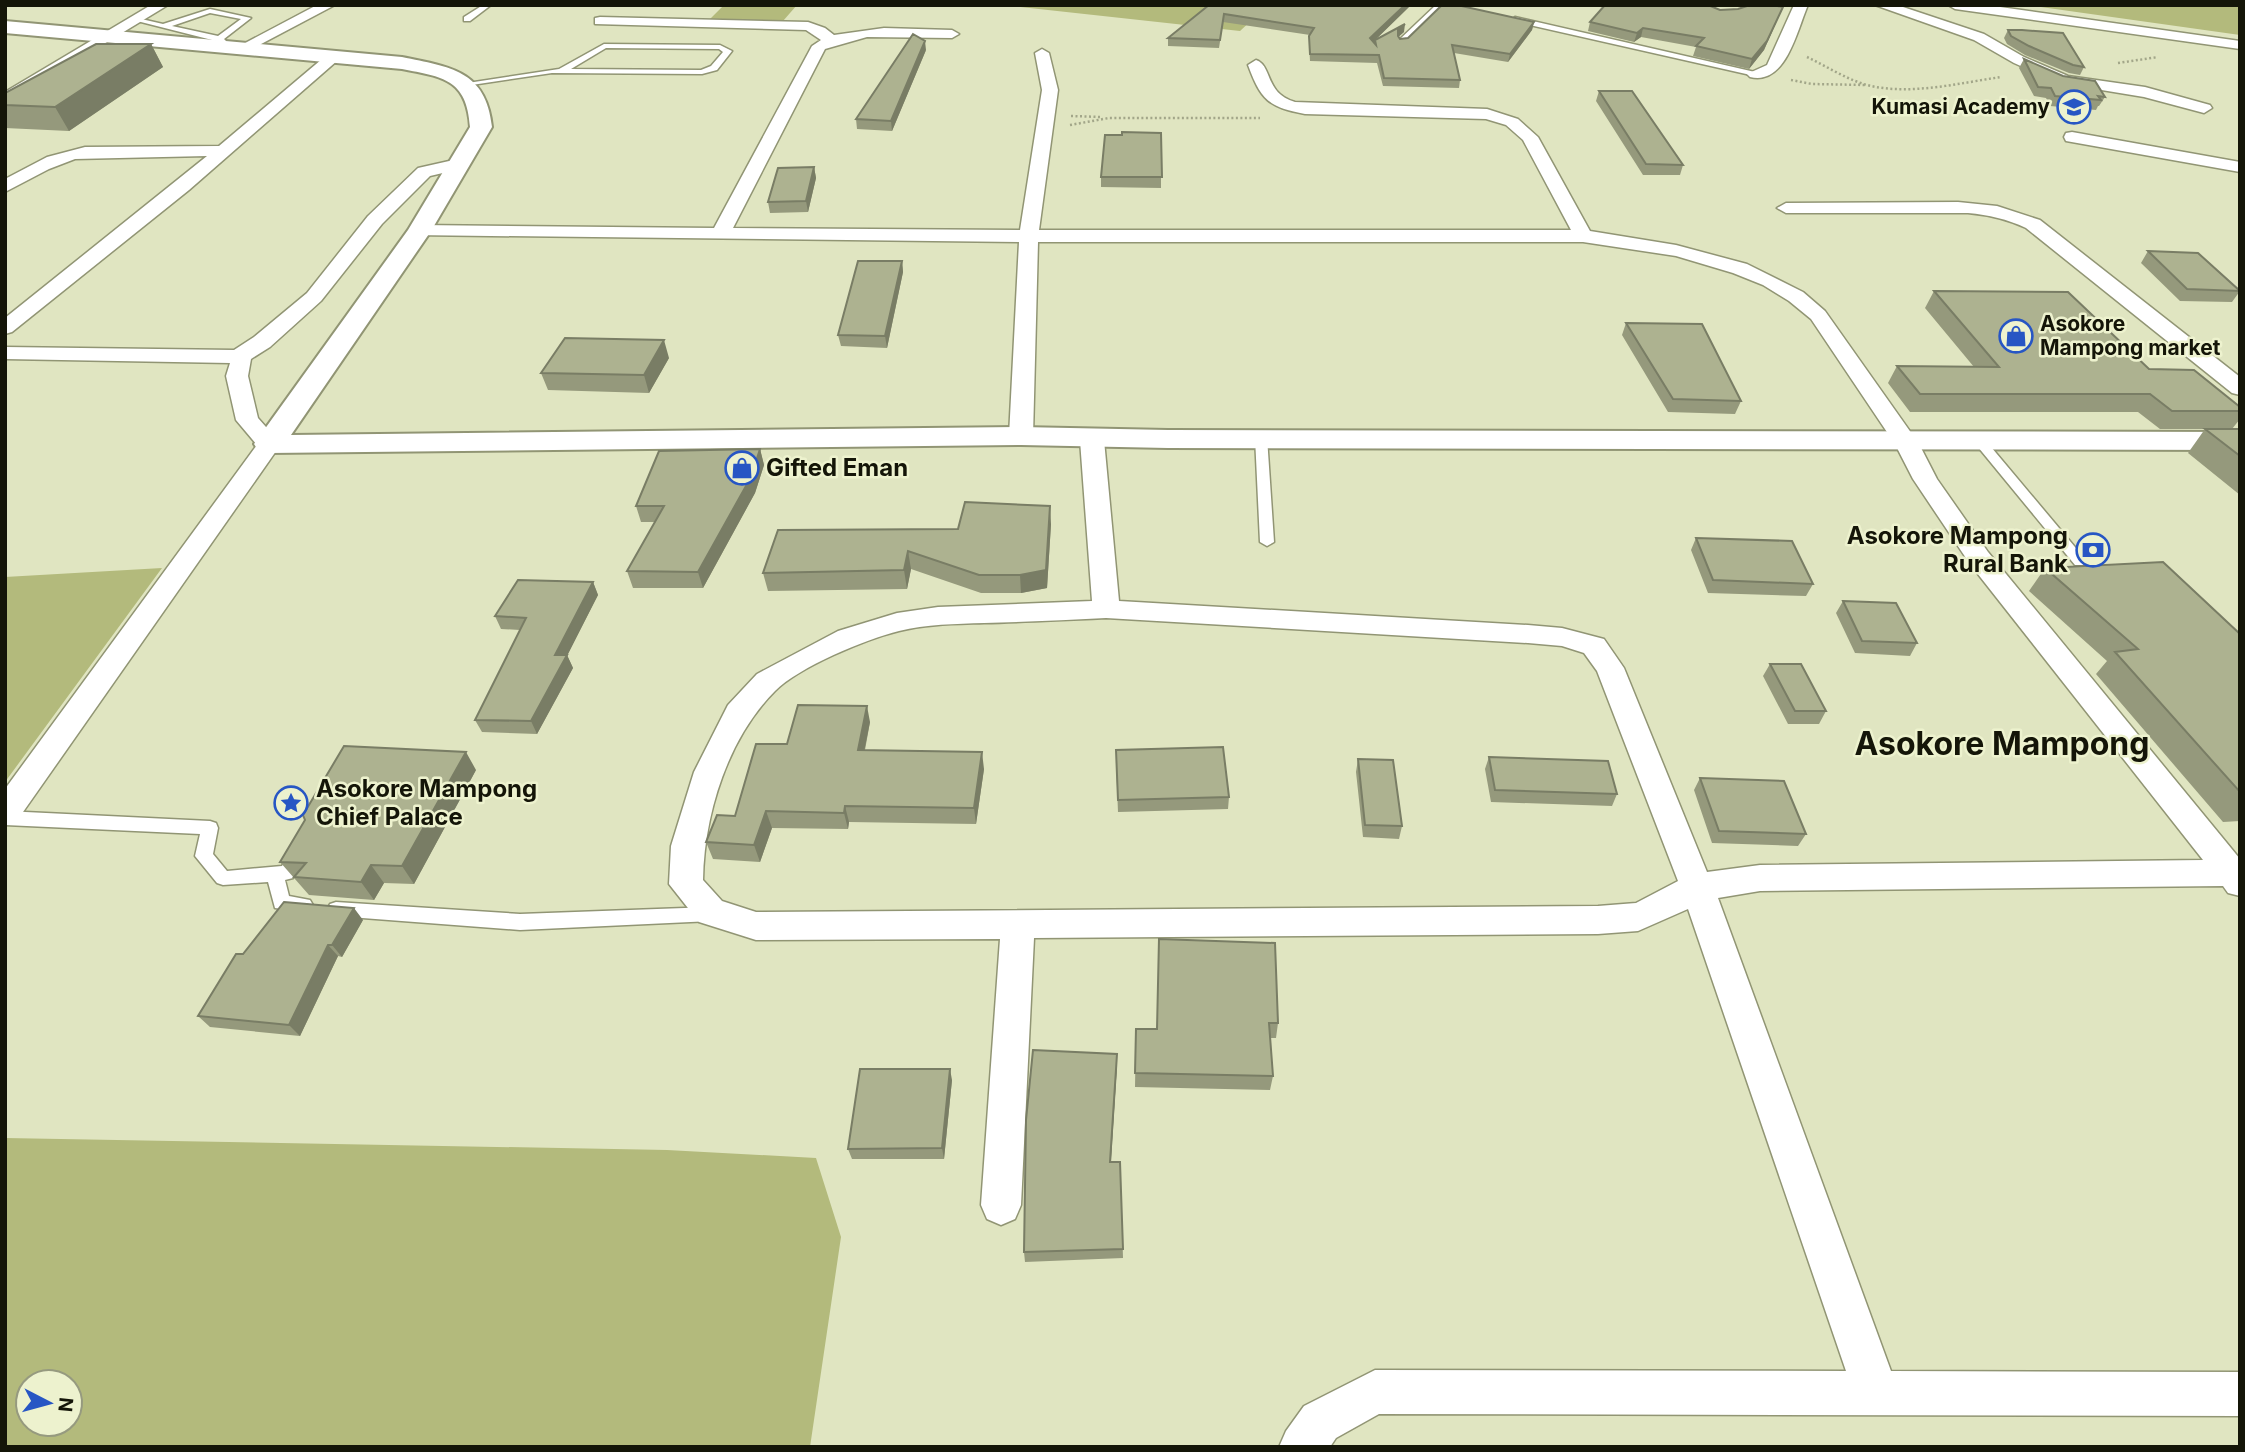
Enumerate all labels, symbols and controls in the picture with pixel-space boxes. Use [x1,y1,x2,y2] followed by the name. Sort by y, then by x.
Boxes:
[2055,88,2093,126] school or university icon: Kumasi Academy
[1872,94,2050,119] place label: Kumasi Academy
[2040,311,2221,360] place label: Asokore Mampong market
[1997,317,2035,355] shop icon: Asokore Mampong market
[723,449,761,487] shop icon: Gifted Eman
[766,453,908,482] place label: Gifted Eman
[1847,521,2068,578] place label: Asokore Mampong Rural Bank
[2074,531,2112,569] bank icon: Asokore Mampong Rural Bank
[1855,724,2149,763] district label: Asokore Mampong
[316,774,537,831] place label: Asokore Mampong Chief Palace
[272,784,310,822] place icon: Asokore Mampong Chief Palace
[14,1368,84,1438] north arrow
[53,1396,78,1413] text: N

